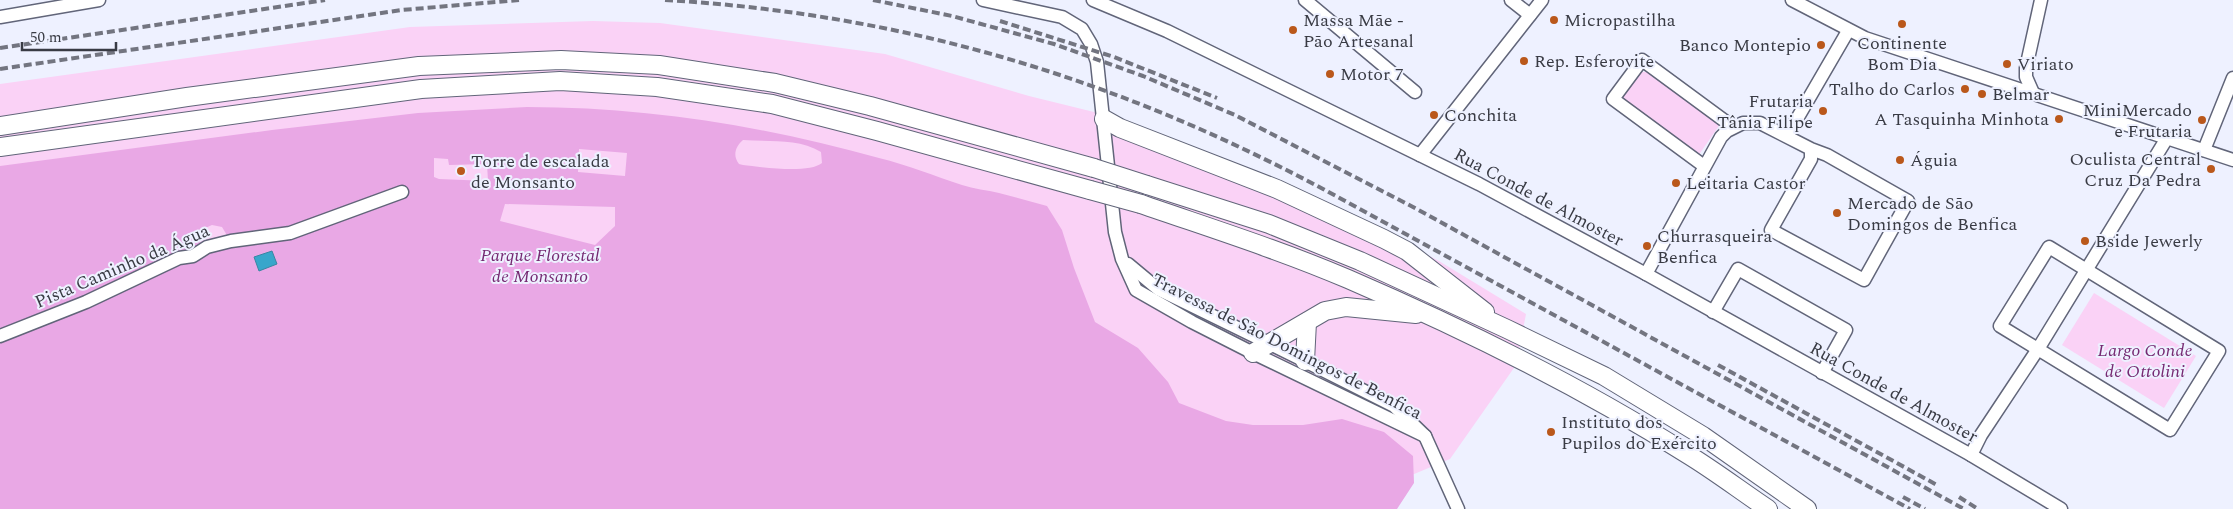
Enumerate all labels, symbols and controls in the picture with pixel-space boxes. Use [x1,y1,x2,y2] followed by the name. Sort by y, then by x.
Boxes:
[1303,7,1414,55] place label: Massa Mãe - Pão Artesanal
[1564,7,1676,34] place label: Micropastilha
[1548,14,1560,26] marker: Micropastilha
[1896,18,1908,30] marker: Continente Bom Dia
[22,20,116,52] scale bar
[1287,24,1299,36] marker: Massa Mãe - Pão Artesanal
[30,26,62,49] text: 50 m
[1857,30,1947,78] place label: Continente Bom Dia
[1679,32,1811,59] place label: Banco Montepio
[1815,39,1827,51] marker: Banco Montepio
[1534,48,1654,75] place label: Rep. Esferovite
[2017,51,2074,78] place label: Viriato
[1518,55,1530,67] marker: Rep. Esferovite
[2001,58,2013,70] marker: Viriato
[1340,61,1404,88] place label: Motor 7
[1324,68,1336,80] marker: Motor 7
[1829,76,1955,103] place label: Talho do Carlos
[1992,81,2049,108] place label: Belmar
[1959,83,1971,95] marker: Talho do Carlos
[1717,88,1813,136] place label: Frutaria Tânia Filipe
[1976,88,1988,100] marker: Belmar
[2083,97,2192,145] place label: MiniMercado e Frutaria
[1444,102,1517,129] place label: Conchita
[1817,105,1829,117] marker: Frutaria Tânia Filipe
[1874,106,2049,133] place label: A Tasquinha Minhota
[1428,109,1440,121] marker: Conchita
[2053,113,2065,125] marker: A Tasquinha Minhota
[2196,114,2208,126] marker: MiniMercado e Frutaria
[1449,141,1628,254] street label: Rua Conde de Almoster
[2069,146,2201,194] place label: Oculista Central Cruz Da Pedra
[1910,147,1958,174] place label: Águia
[471,148,610,196] place label: Torre de escalada de Monsanto
[1894,154,1906,166] marker: Águia
[2205,163,2217,175] marker: Oculista Central Cruz Da Pedra
[455,165,467,177] marker: Torre de escalada de Monsanto
[1686,170,1806,197] place label: Leitaria Castor
[1670,177,1682,189] marker: Leitaria Castor
[1847,190,2018,238] place label: Mercado de São Domingos de Benfica
[1831,207,1843,219] marker: Mercado de São Domingos de Benfica
[31,217,214,316] street label: Pista Caminho da Água
[1657,223,1773,271] place label: Churrasqueira Benfica
[2095,228,2204,255] place label: Bside Jewerly
[2079,235,2091,247] marker: Bside Jewerly
[1641,240,1653,252] marker: Churrasqueira Benfica
[480,242,600,290] park label: Parque Florestal de Monsanto
[1147,266,1427,427] street label: Travessa de São Domingos de Benfica
[1805,335,1983,450] street label: Rua Conde de Almoster
[2098,337,2192,385] park label: Largo Conde de Ottolini
[1561,409,1717,457] place label: Instituto dos Pupilos do Exército
[1545,426,1557,438] marker: Instituto dos Pupilos do Exército

